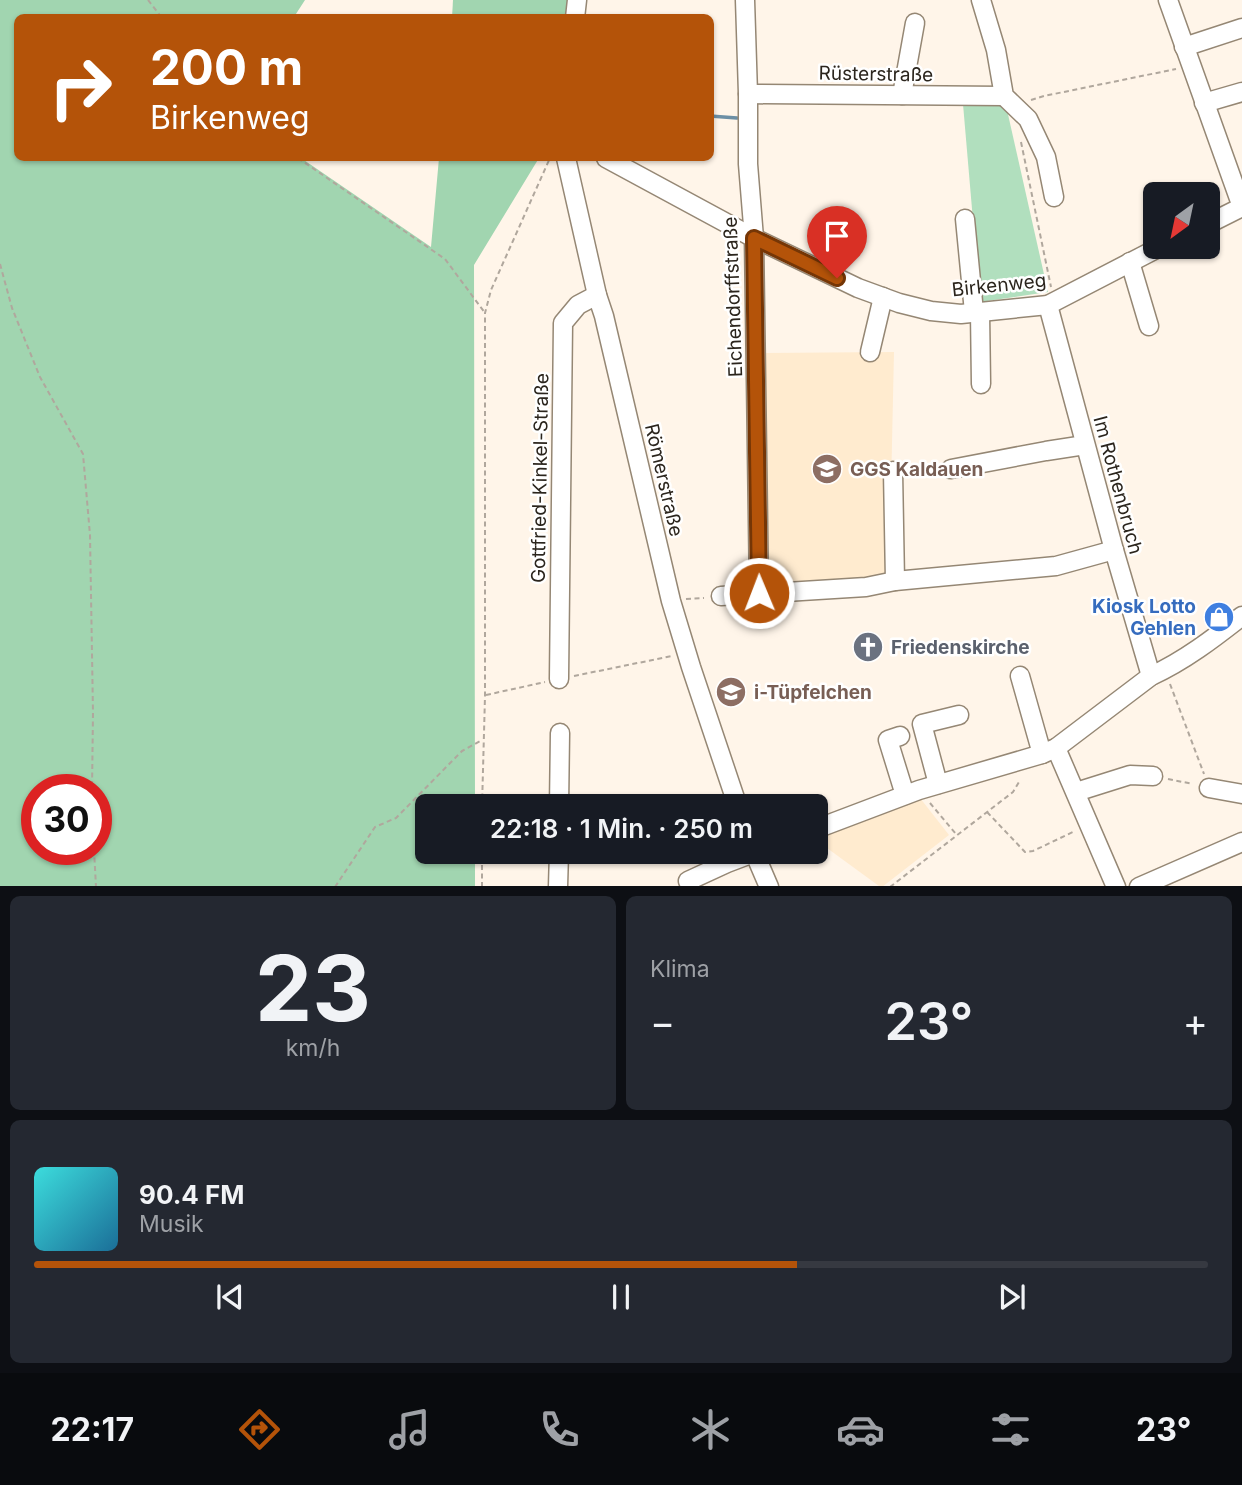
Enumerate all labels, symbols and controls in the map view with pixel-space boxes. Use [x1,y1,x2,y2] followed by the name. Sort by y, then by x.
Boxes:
[150,38,303,97] text: 200 m
[35,42,126,133] icon: right
[819,62,933,86] street label: Rüsterstraße
[150,98,310,137] text: Birkenweg
[1143,182,1220,259] north arrow
[1143,182,1220,259] map controls
[807,206,867,278] pin
[719,216,747,378] street label: Eichendorffstraße
[818,217,856,255] icon: arrive
[951,269,1047,301] street label: Birkenweg
[527,373,553,583] street label: Gottfried-Kinkel-Straße
[1088,413,1148,557] street label: Im Rothenbruch
[640,421,688,539] street label: Römerstraße
[810,452,844,486] school or university icon: GGS Kaldauen
[850,458,983,481] place label: GGS Kaldauen
[722,556,796,630] position arrow
[1092,595,1196,640] place label: Kiosk Lotto Gehlen
[1202,600,1236,634] shop icon: Kiosk Lotto Gehlen
[851,630,885,664] church icon: Friedenskirche
[891,636,1030,659] place label: Friedenskirche
[714,675,748,709] school or university icon: i-Tüpfelchen
[754,681,872,704] place label: i-Tüpfelchen
[21,774,112,865] speed limit sign: 30
[490,813,753,844] text: 22:18 · 1 Min. · 250 m
[255,933,371,1043] text: 23
[650,955,710,983] text: Klima
[885,990,973,1053] text: 23°
[650,999,675,1045] text: −
[1183,999,1208,1045] text: +
[286,1034,340,1062] text: km/h
[139,1179,245,1210] text: 90.4 FM
[139,1210,204,1238] text: Musik
[211,1278,249,1316] icon: previous
[602,1278,640,1316] icon: pause
[993,1278,1031,1316] icon: next
[235,1405,284,1454] icon: directions
[385,1405,434,1454] icon: music
[535,1405,584,1454] icon: phone
[686,1405,735,1454] icon: climate
[836,1405,885,1454] icon: car
[986,1405,1035,1454] icon: filters
[51,1410,134,1449] text: 22:17
[1136,1410,1191,1449] text: 23°

